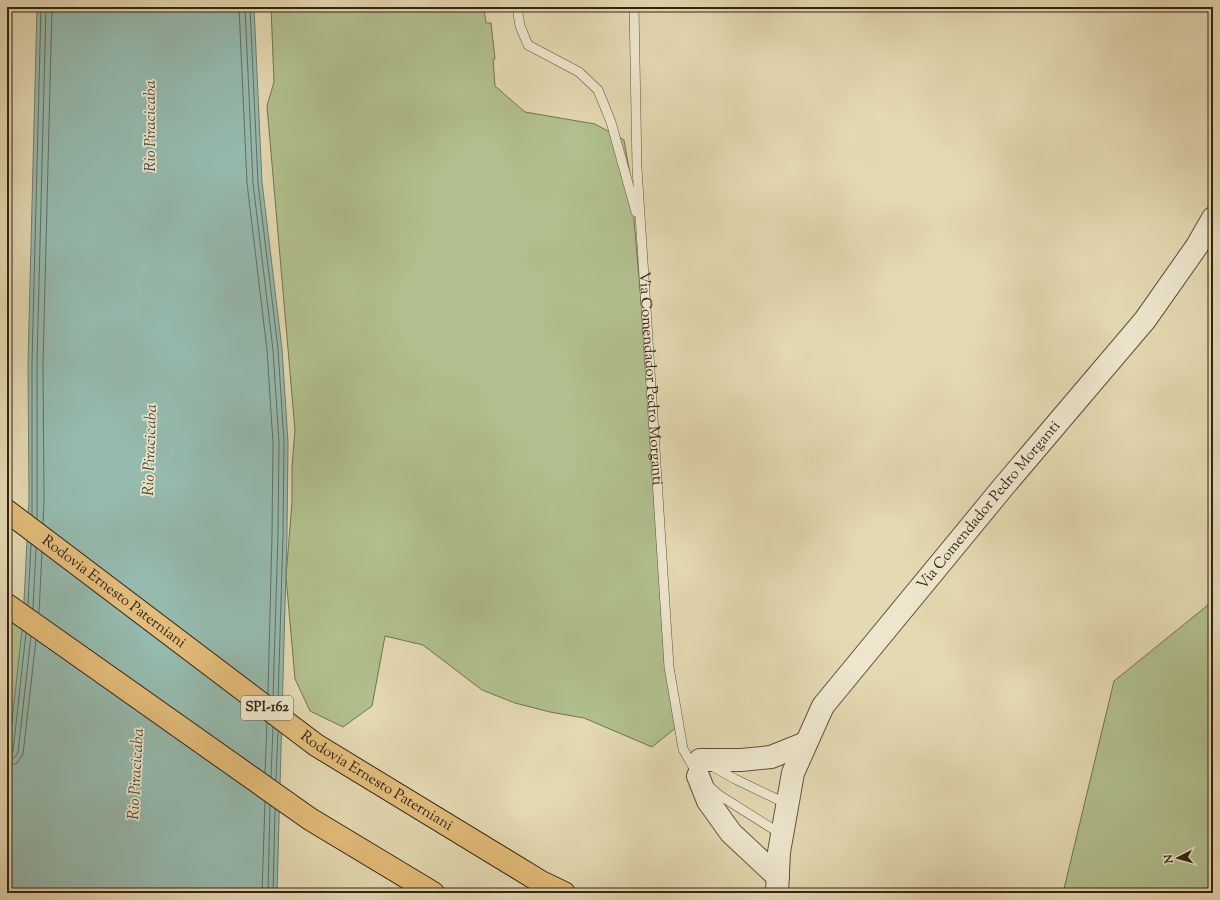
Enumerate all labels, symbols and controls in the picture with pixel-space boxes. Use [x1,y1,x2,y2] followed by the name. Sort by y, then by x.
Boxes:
[140,80,163,172] water label: Rio Piracicaba
[633,271,668,486] street label: Via Comendador Pedro Morganti
[138,404,164,496] water label: Rio Piracicaba
[912,416,1065,594] street label: Via Comendador Pedro Morganti
[37,530,190,653] street label: Rodovia Ernesto Paterniani
[241,696,293,720] road number: SPI-162
[296,726,457,836] street label: Rodovia Ernesto Paterniani
[123,728,151,820] water label: Rio Piracicaba
[1158,838,1198,878] north arrow
[1161,854,1178,865] text: N

